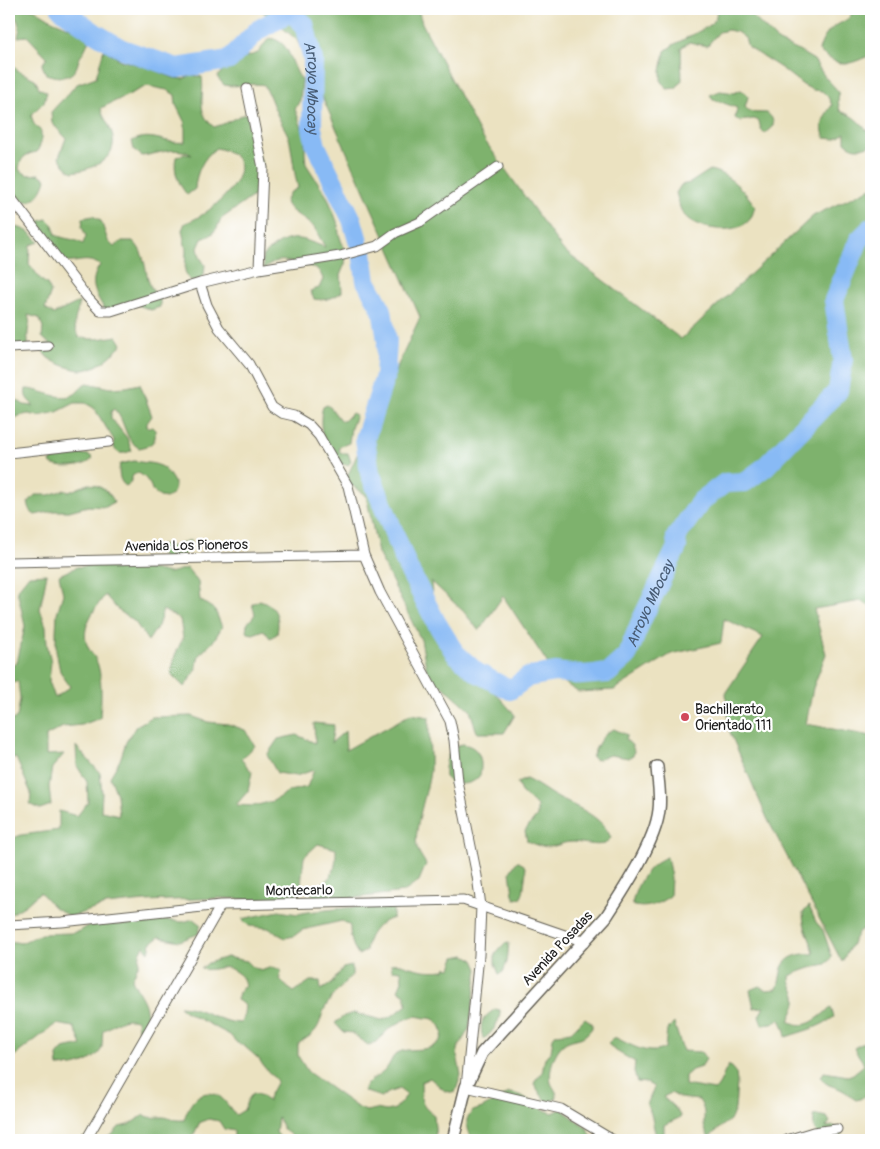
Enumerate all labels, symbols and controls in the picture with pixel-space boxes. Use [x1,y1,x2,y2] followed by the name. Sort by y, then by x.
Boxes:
[299,39,323,138] water label: Arroyo Mbocay
[124,536,249,555] street label: Avenida Los Pioneros
[622,555,680,650] water label: Arroyo Mbocay
[695,701,772,734] place label: Bachillerato Orientado 111
[679,711,691,723] marker: Bachillerato Orientado 111
[265,881,333,900] street label: Montecarlo
[519,907,597,989] street label: Avenida Posadas

